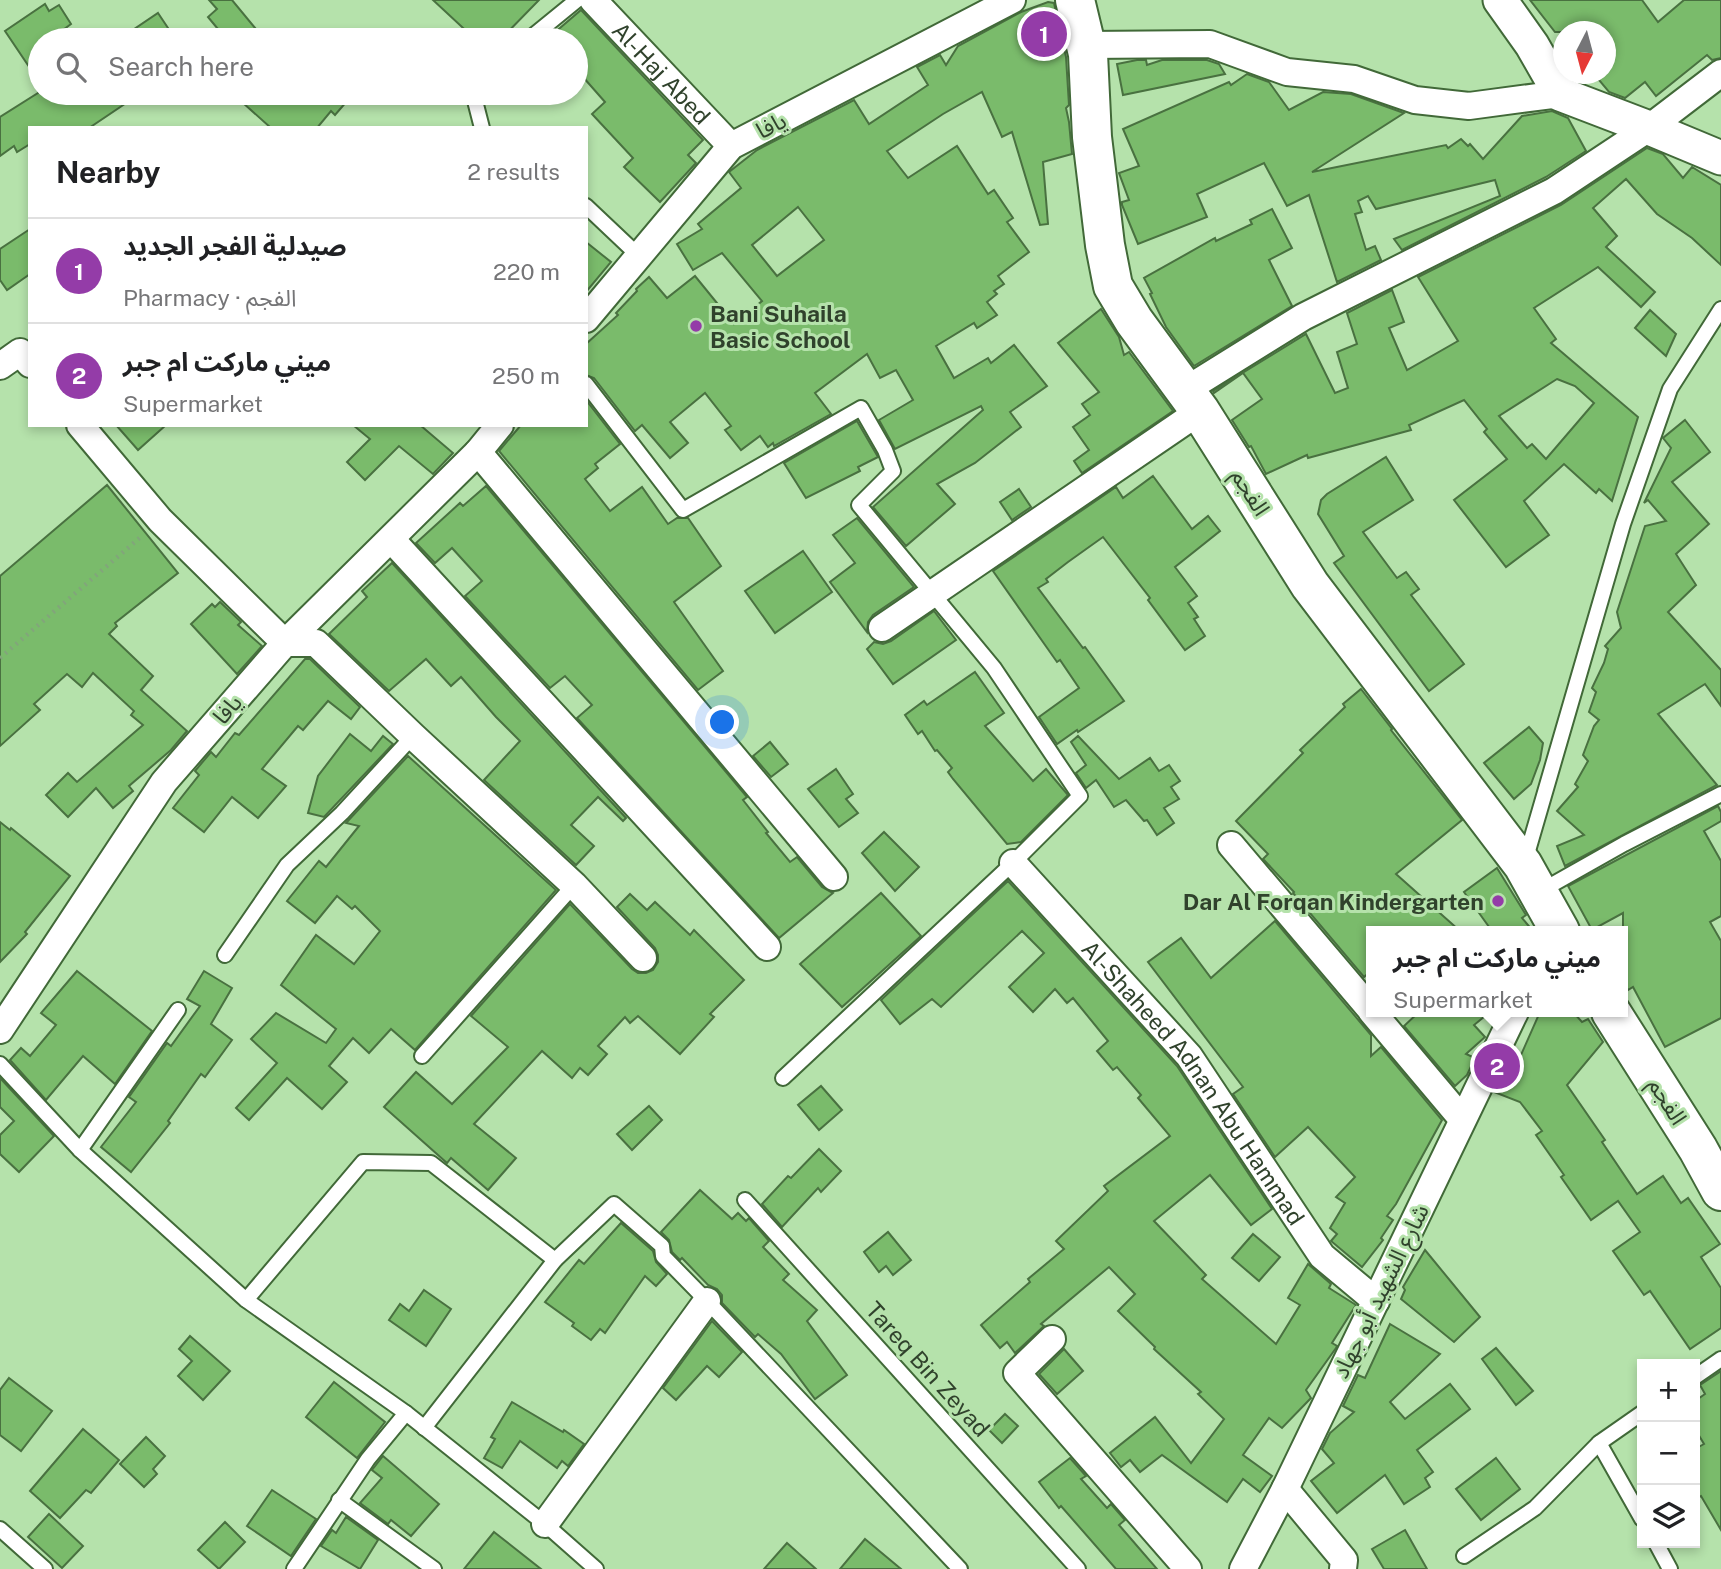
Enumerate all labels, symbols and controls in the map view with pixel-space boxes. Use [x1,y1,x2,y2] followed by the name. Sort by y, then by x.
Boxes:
[1021,8,1067,60] pin: 1
[607,16,716,129] street label: Al-Haj Abed
[1553,21,1616,84] north arrow
[28,28,588,105] search box
[52,48,90,86] icon: search
[108,51,254,82] text: Search here
[751,106,791,144] street label: يافا
[56,154,160,190] text: Nearby
[467,158,560,185] text: 2 results
[123,230,346,261] text: صيدلية الفجر الجديد
[74,258,84,285] text: 1
[493,258,560,285] text: 220 m
[123,284,296,311] text: Pharmacy · الفجم
[710,300,851,353] place label: Bani Suhaila Basic School
[688,318,704,334] marker: Bani Suhaila Basic School
[123,346,331,377] text: ميني ماركت ام جبر
[72,362,86,389] text: 2
[492,362,560,389] text: 250 m
[123,390,263,417] text: Supermarket
[1223,463,1276,523] street label: الفجم
[207,689,247,729] street label: يافا
[705,705,739,739] your location
[1183,888,1484,915] place label: Dar Al Forqan Kindergarten
[1490,893,1506,909] marker: Dar Al Forqan Kindergarten
[1366,926,1628,1017] popup
[1077,935,1311,1230] street label: Al-Shaheed Adnan Abu Hammad
[1393,942,1601,973] text: ميني ماركت ام جبر
[1393,986,1533,1013] text: Supermarket
[1474,1040,1520,1092] pin: 2
[1640,1072,1693,1132] street label: الفجم
[1326,1200,1437,1384] street label: شارع الشهيد أبو جهاد
[860,1296,996,1442] street label: Tareq Bin Zeyad
[1637,1359,1700,1548] map controls
[1637,1359,1700,1422] button: +
[1637,1422,1700,1485] button: −
[1637,1485,1700,1548] button: layers

